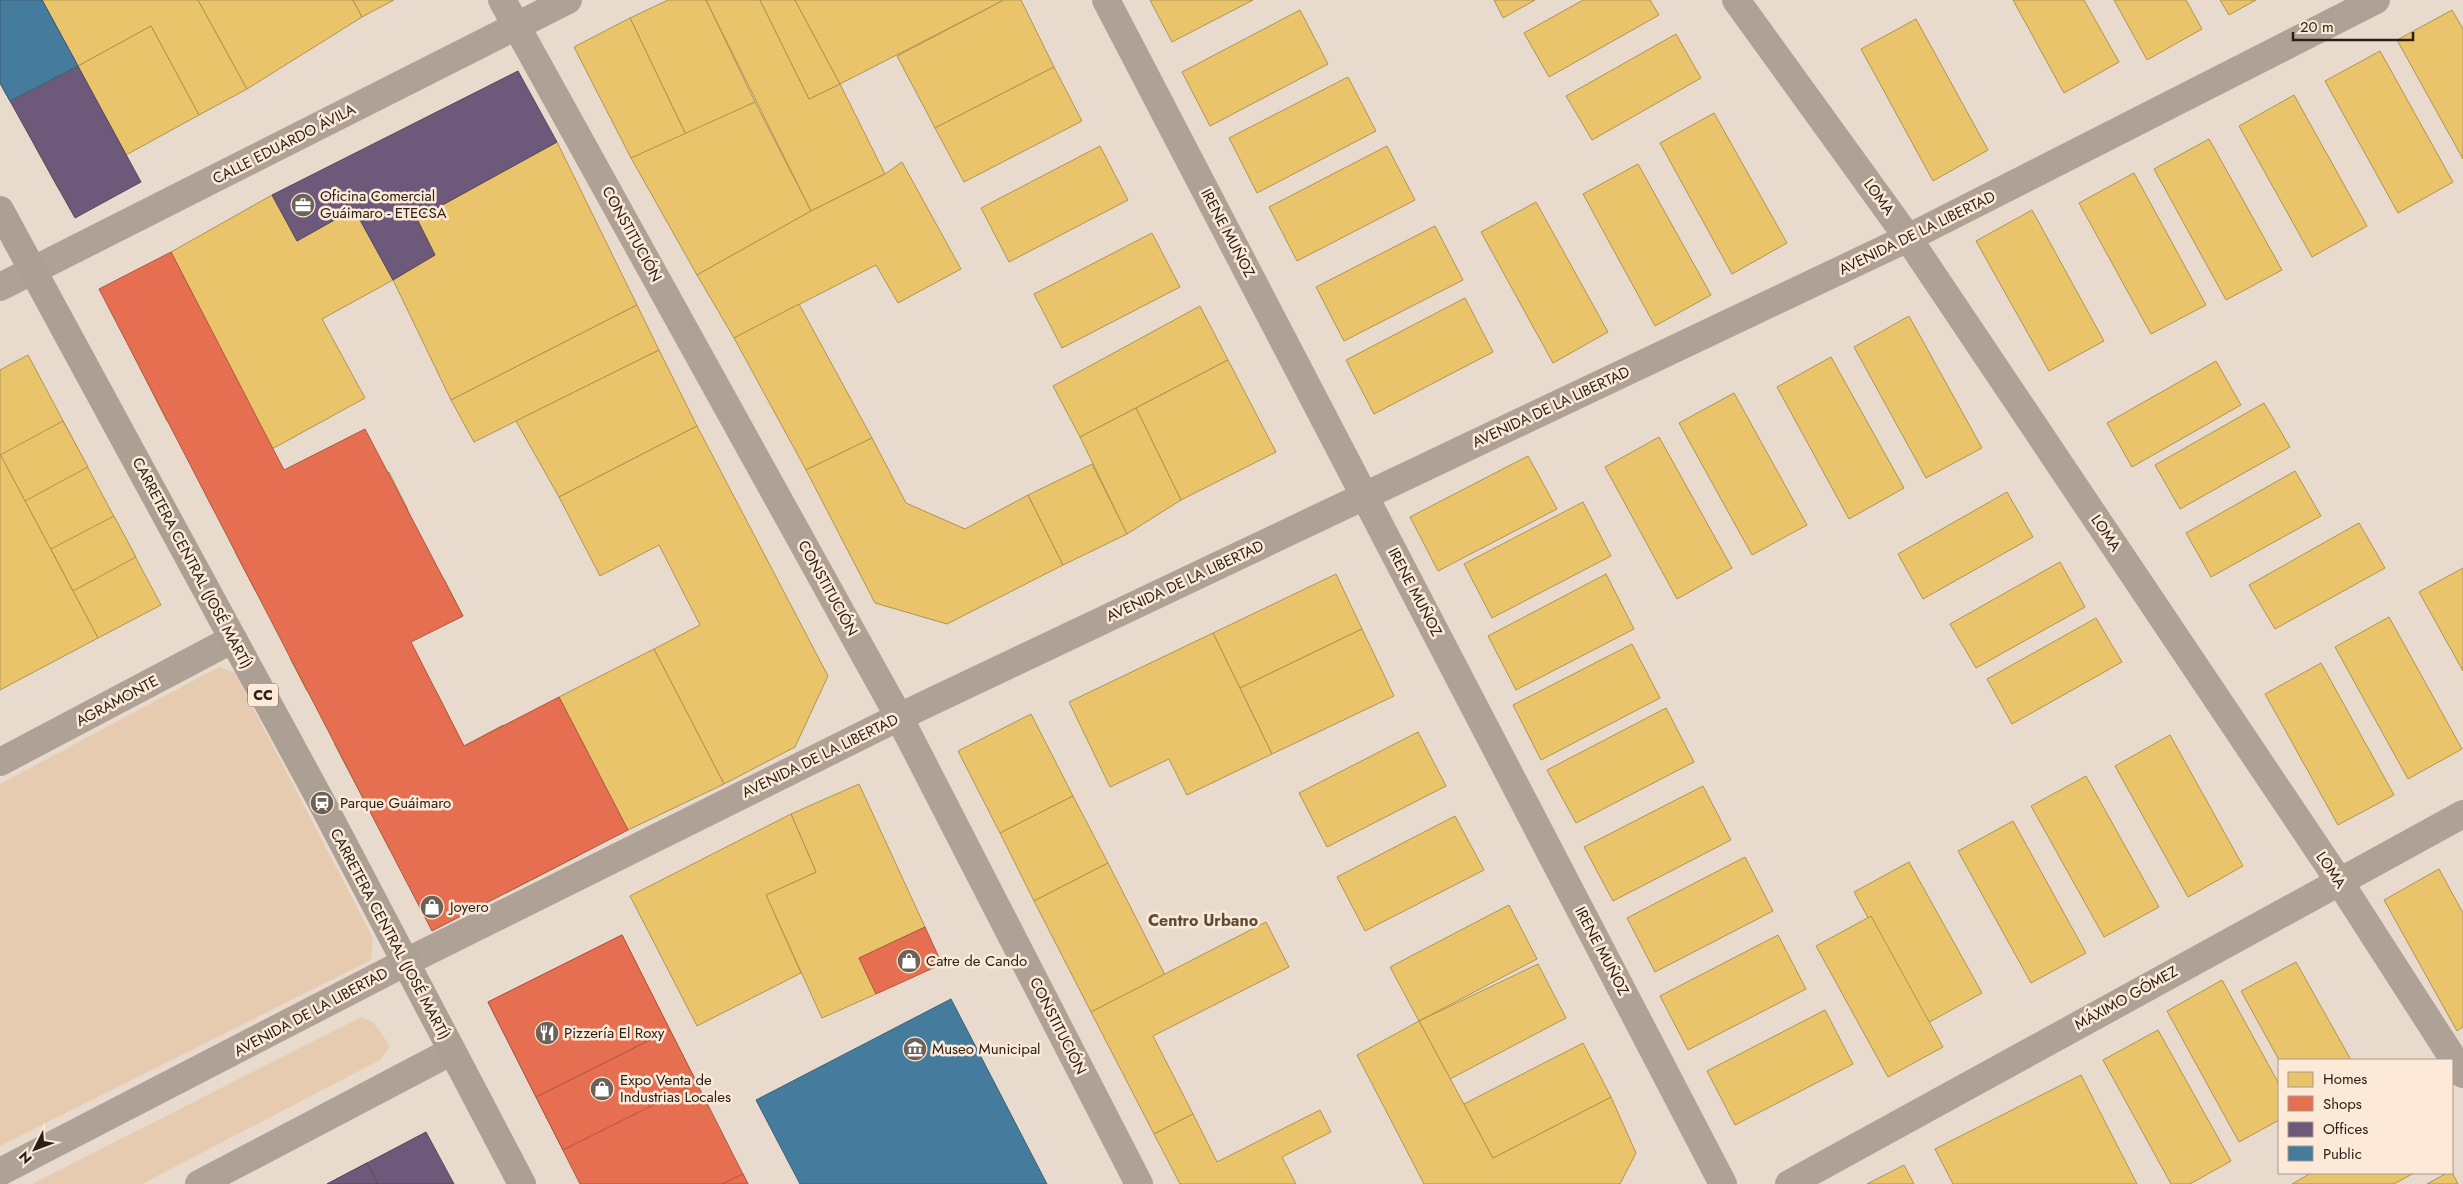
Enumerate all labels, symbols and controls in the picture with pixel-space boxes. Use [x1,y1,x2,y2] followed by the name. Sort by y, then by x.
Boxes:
[2293,10,2413,42] scale bar
[2300,16,2334,38] text: 20 m
[209,98,359,190] street label: CALLE EDUARDO ÁVILA
[1858,174,1900,220] street label: LOMA
[597,182,667,286] street label: CONSTITUCIÓN
[320,185,447,224] place label: Oficina Comercial Guáimaro - ETECSA
[1195,185,1261,281] street label: IRENE MUÑOZ
[1835,186,1999,280] street label: AVENIDA DE LA LIBERTAD
[290,192,316,218] office icon: Oficina Comercial Guáimaro - ETECSA
[1469,361,1633,453] street label: AVENIDA DE LA LIBERTAD
[127,453,257,673] street label: CARRETERA CENTRAL (JOSÉ MARTÍ)
[2086,510,2126,556] street label: LOMA
[1103,535,1267,627] street label: AVENIDA DE LA LIBERTAD
[793,536,863,640] street label: CONSTITUCIÓN
[1382,544,1448,640] street label: IRENE MUÑOZ
[72,670,162,732] street label: AGRAMONTE
[248,684,278,706] road number: CC
[738,709,902,803] street label: AVENIDA DE LA LIBERTAD
[309,790,335,816] station icon: Parque Guáimaro
[340,792,451,814] place label: Parque Guáimaro
[325,824,455,1044] street label: CARRETERA CENTRAL (JOSÉ MARTÍ)
[2311,847,2351,893] street label: LOMA
[419,894,445,920] shop icon: Joyero
[448,896,489,918] place label: Joyero
[1569,903,1635,999] street label: IRENE MUÑOZ
[1148,909,1258,932] district label: Centro Urbano
[896,948,922,974] shop icon: Catre de Cando
[926,950,1027,972] place label: Catre de Cando
[2071,961,2181,1035] street label: MÁXIMO GÓMEZ
[230,962,392,1062] street label: AVENIDA DE LA LIBERTAD
[1024,974,1092,1078] street label: CONSTITUCIÓN
[534,1020,560,1046] restaurant icon: Pizzería El Roxy
[564,1022,665,1044] place label: Pizzería El Roxy
[902,1036,928,1062] museum icon: Museo Municipal
[932,1038,1041,1060] place label: Museo Municipal
[2278,1059,2453,1174] legend
[2323,1068,2367,1090] text: Homes
[620,1069,731,1108] place label: Expo Venta de Industrias Locales
[589,1076,615,1102] shop icon: Expo Venta de Industrias Locales
[2323,1093,2362,1115] text: Shops
[2323,1118,2368,1140] text: Offices
[10,1124,60,1174] north arrow
[2323,1143,2362,1165] text: Public
[14,1147,36,1169] text: N

